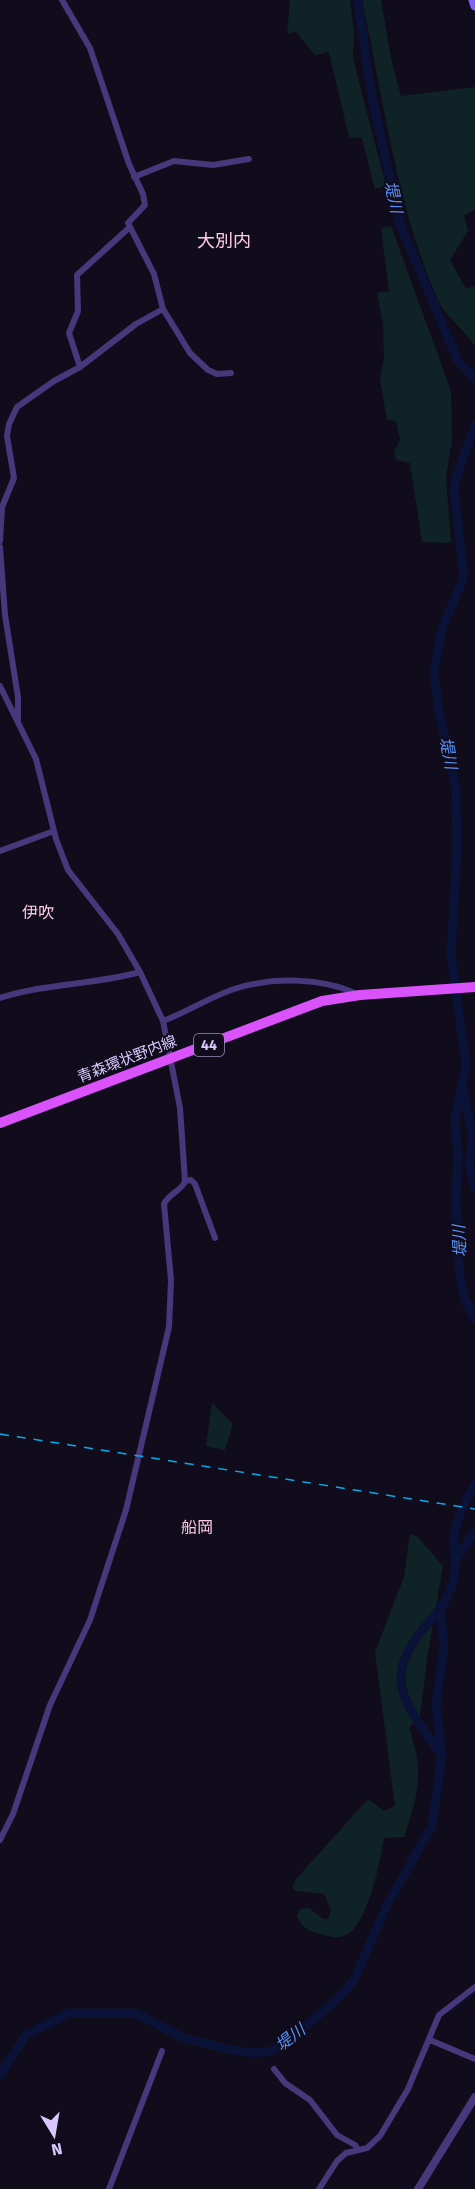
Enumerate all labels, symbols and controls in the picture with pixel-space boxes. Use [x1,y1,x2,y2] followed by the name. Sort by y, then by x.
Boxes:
[381,179,407,217] water label: 堤川
[197,230,251,252] district label: 大別内
[436,736,461,773] water label: 堤川
[22,903,54,922] district label: 伊吹
[75,1032,179,1086] street label: 青森環状野内線
[194,1034,224,1056] road number: 44
[449,1223,470,1257] water label: 堤川
[181,1518,213,1537] district label: 船岡
[272,2019,310,2055] water label: 堤川
[24,2105,84,2165] north arrow
[50,2139,64,2160] text: N

